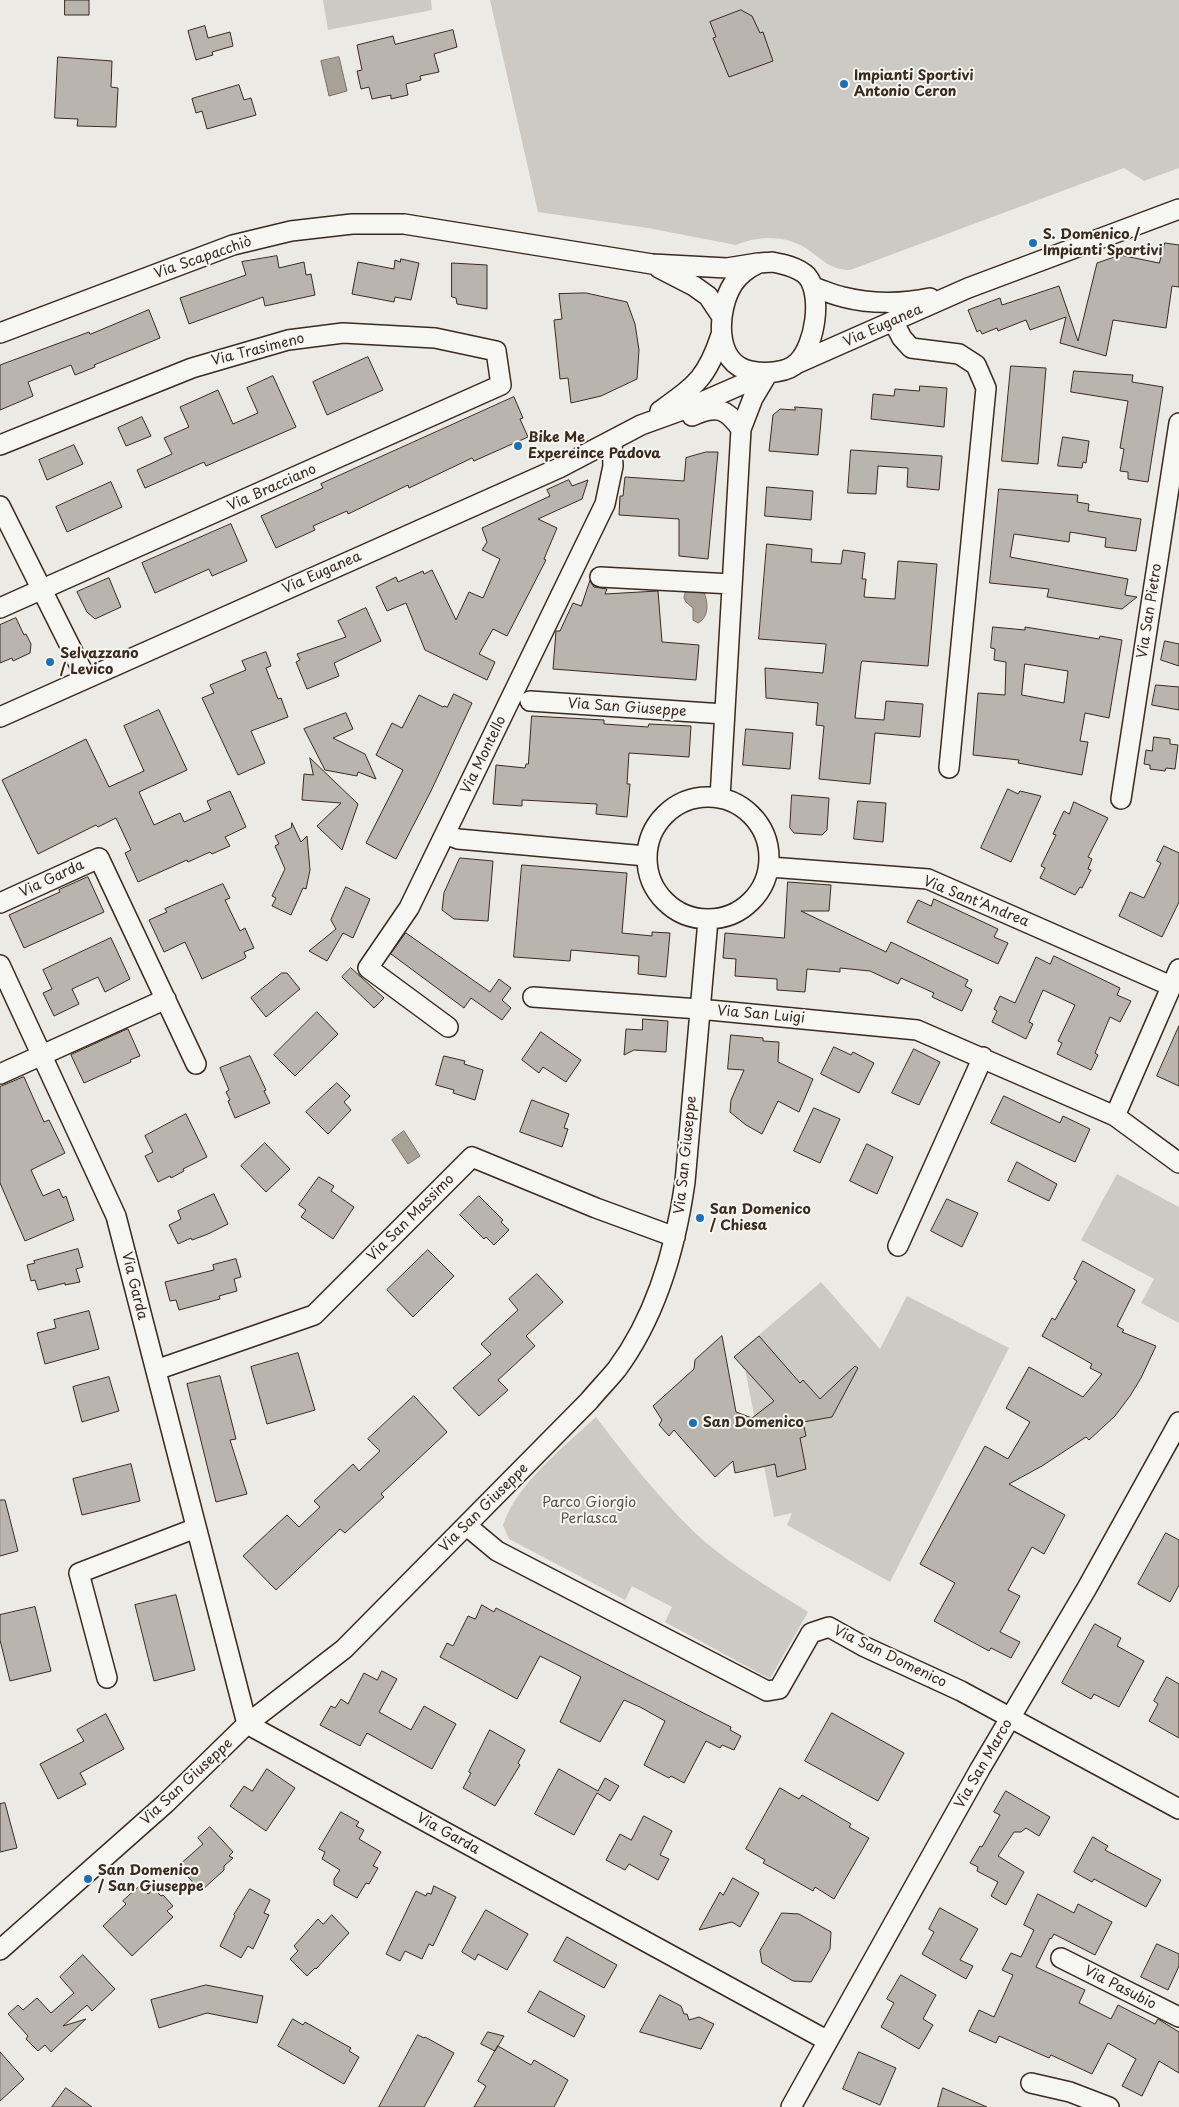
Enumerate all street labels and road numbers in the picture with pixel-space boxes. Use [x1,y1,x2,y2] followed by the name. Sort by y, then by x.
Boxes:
[152,233,254,283] street label: Via Scapacchiò
[841,301,925,351] street label: Via Euganea
[210,330,306,370] street label: Via Trasimeno
[225,461,319,515] street label: Via Bracciano
[280,548,364,598] street label: Via Euganea
[1134,562,1166,660] street label: Via San Pietro
[567,695,687,721] street label: Via San Giuseppe
[458,713,510,797] street label: Via Montello
[17,857,87,901] street label: Via Garda
[921,873,1031,931] street label: Via Sant'Andrea
[716,1003,806,1027] street label: Via San Luigi
[671,1095,701,1215] street label: Via San Giuseppe
[364,1171,458,1265] street label: Via San Massimo
[117,1250,151,1322] street label: Via Garda
[436,1460,532,1556] street label: Via San Giuseppe
[831,1622,949,1692] street label: Via San Domenico
[952,1716,1016,1812] street label: Via San Marco
[138,1735,236,1829] street label: Via San Giuseppe
[414,1810,482,1858] street label: Via Garda
[1081,1963,1159,2013] street label: Via Pasubio

